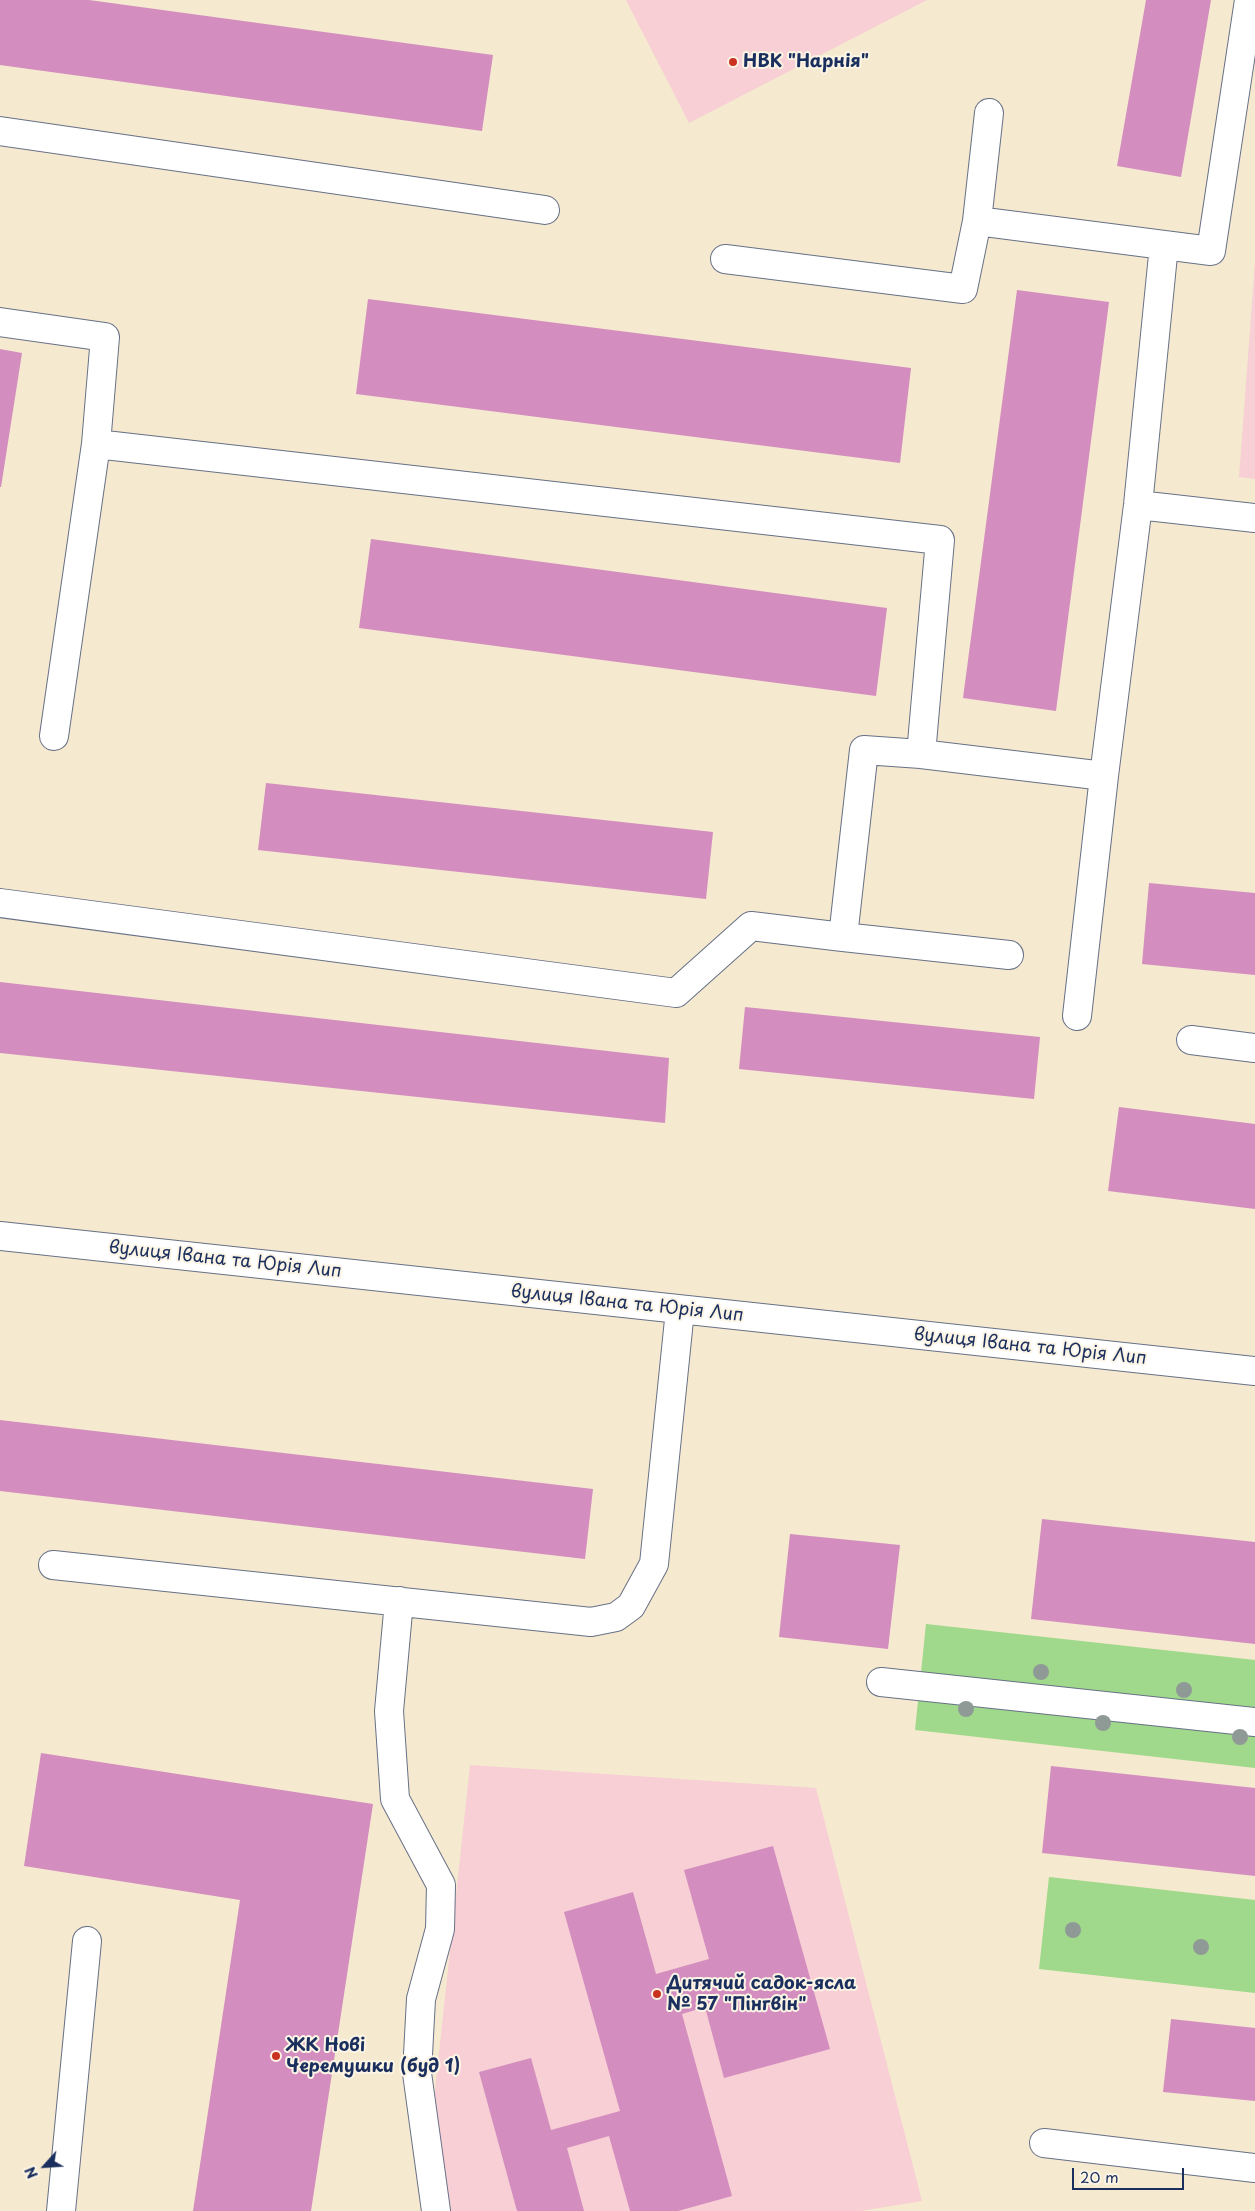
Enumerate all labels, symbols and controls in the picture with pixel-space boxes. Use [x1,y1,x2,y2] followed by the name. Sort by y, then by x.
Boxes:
[743,51,869,73] place label: НВК "Нарнія"
[727,56,739,68] marker: НВК "Нарнія"
[108,1237,342,1283] street label: вулиця Івана та Юрія Лип
[510,1281,744,1327] street label: вулиця Івана та Юрія Лип
[913,1324,1147,1370] street label: вулиця Івана та Юрія Лип
[667,1973,856,2016] place label: Дитячий садок-ясла № 57 "Пінгвін"
[651,1988,663,2000] marker: Дитячий садок-ясла № 57 "Пінгвін"
[286,2035,460,2078] place label: ЖК Нові Черемушки (буд 1)
[270,2050,282,2062] marker: ЖК Нові Черемушки (буд 1)
[20,2141,70,2191] north arrow
[1075,2158,1188,2190] scale bar
[19,2163,43,2182] text: N
[1080,2165,1119,2188] text: 20 m

